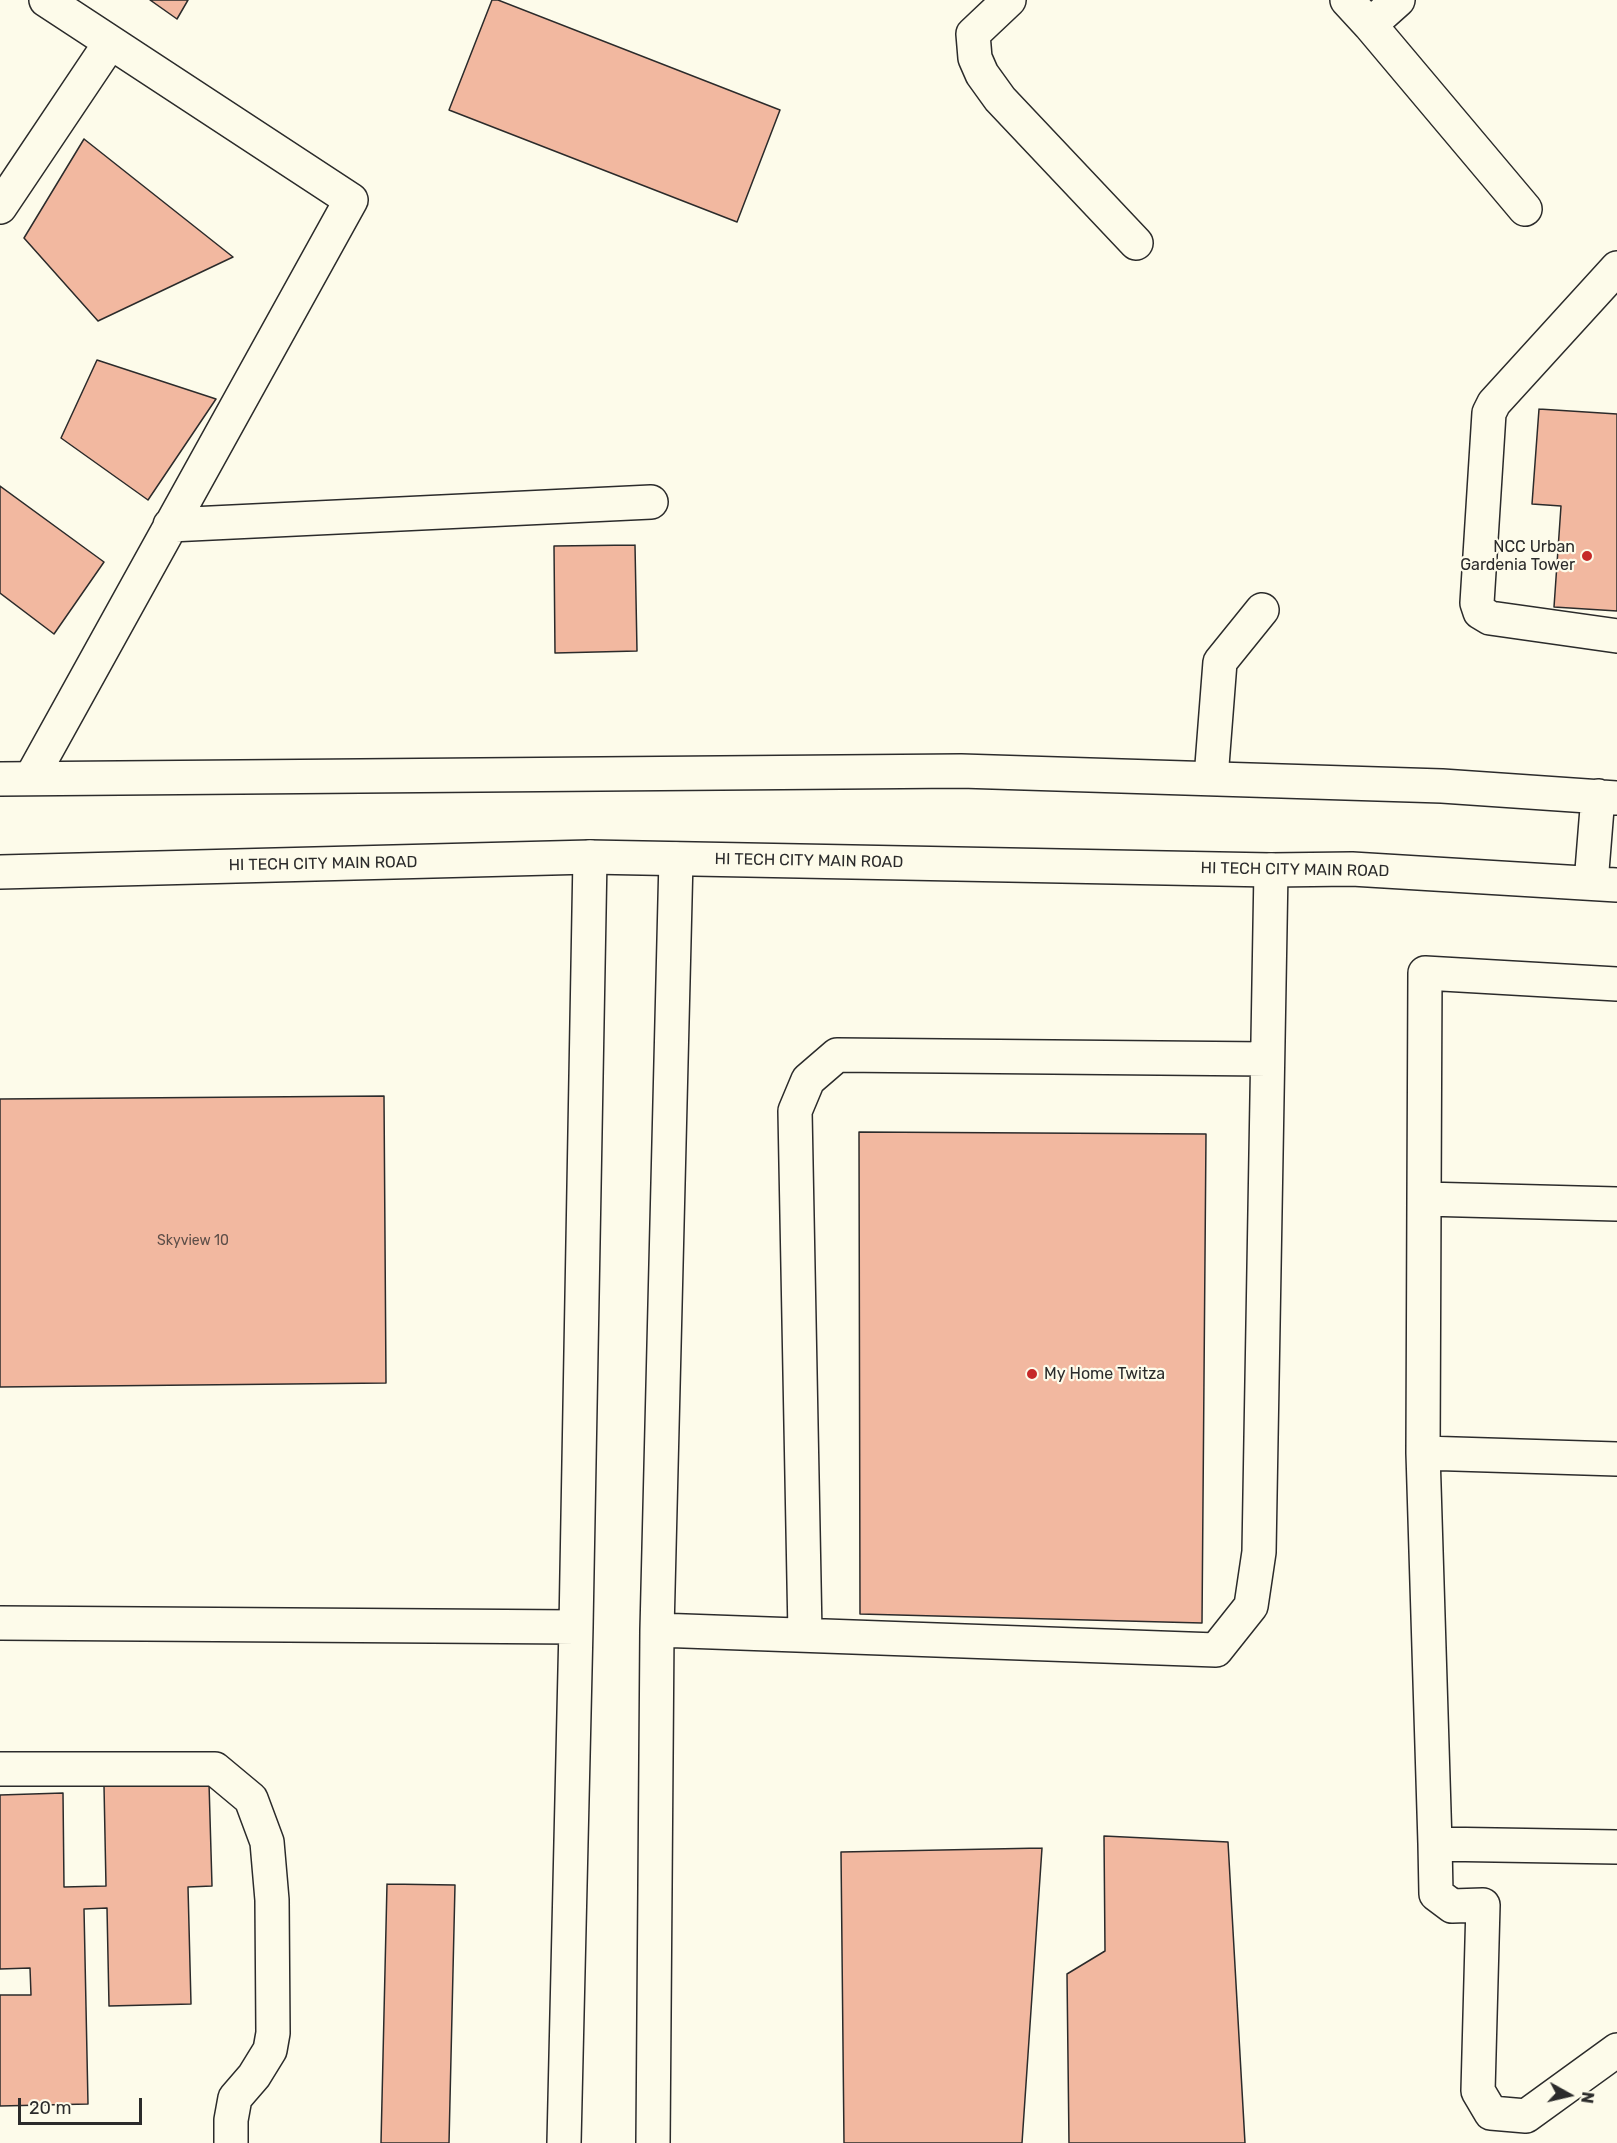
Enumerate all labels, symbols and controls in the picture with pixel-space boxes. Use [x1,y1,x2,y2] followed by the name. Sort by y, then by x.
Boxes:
[1460,537,1575,575] place label: NCC Urban Gardenia Tower
[1580,549,1594,563] marker: NCC Urban Gardenia Tower
[714,850,904,872] street label: HI TECH CITY MAIN ROAD
[228,853,418,875] street label: HI TECH CITY MAIN ROAD
[1200,859,1390,881] street label: HI TECH CITY MAIN ROAD
[157,1233,229,1249] house number: Skyview 10
[1044,1364,1165,1384] place label: My Home Twitza
[1025,1367,1039,1381] marker: My Home Twitza
[1539,2065,1599,2125] north arrow
[21,2086,146,2124] scale bar
[1577,2091,1598,2105] text: N
[29,2097,71,2119] text: 20 m

